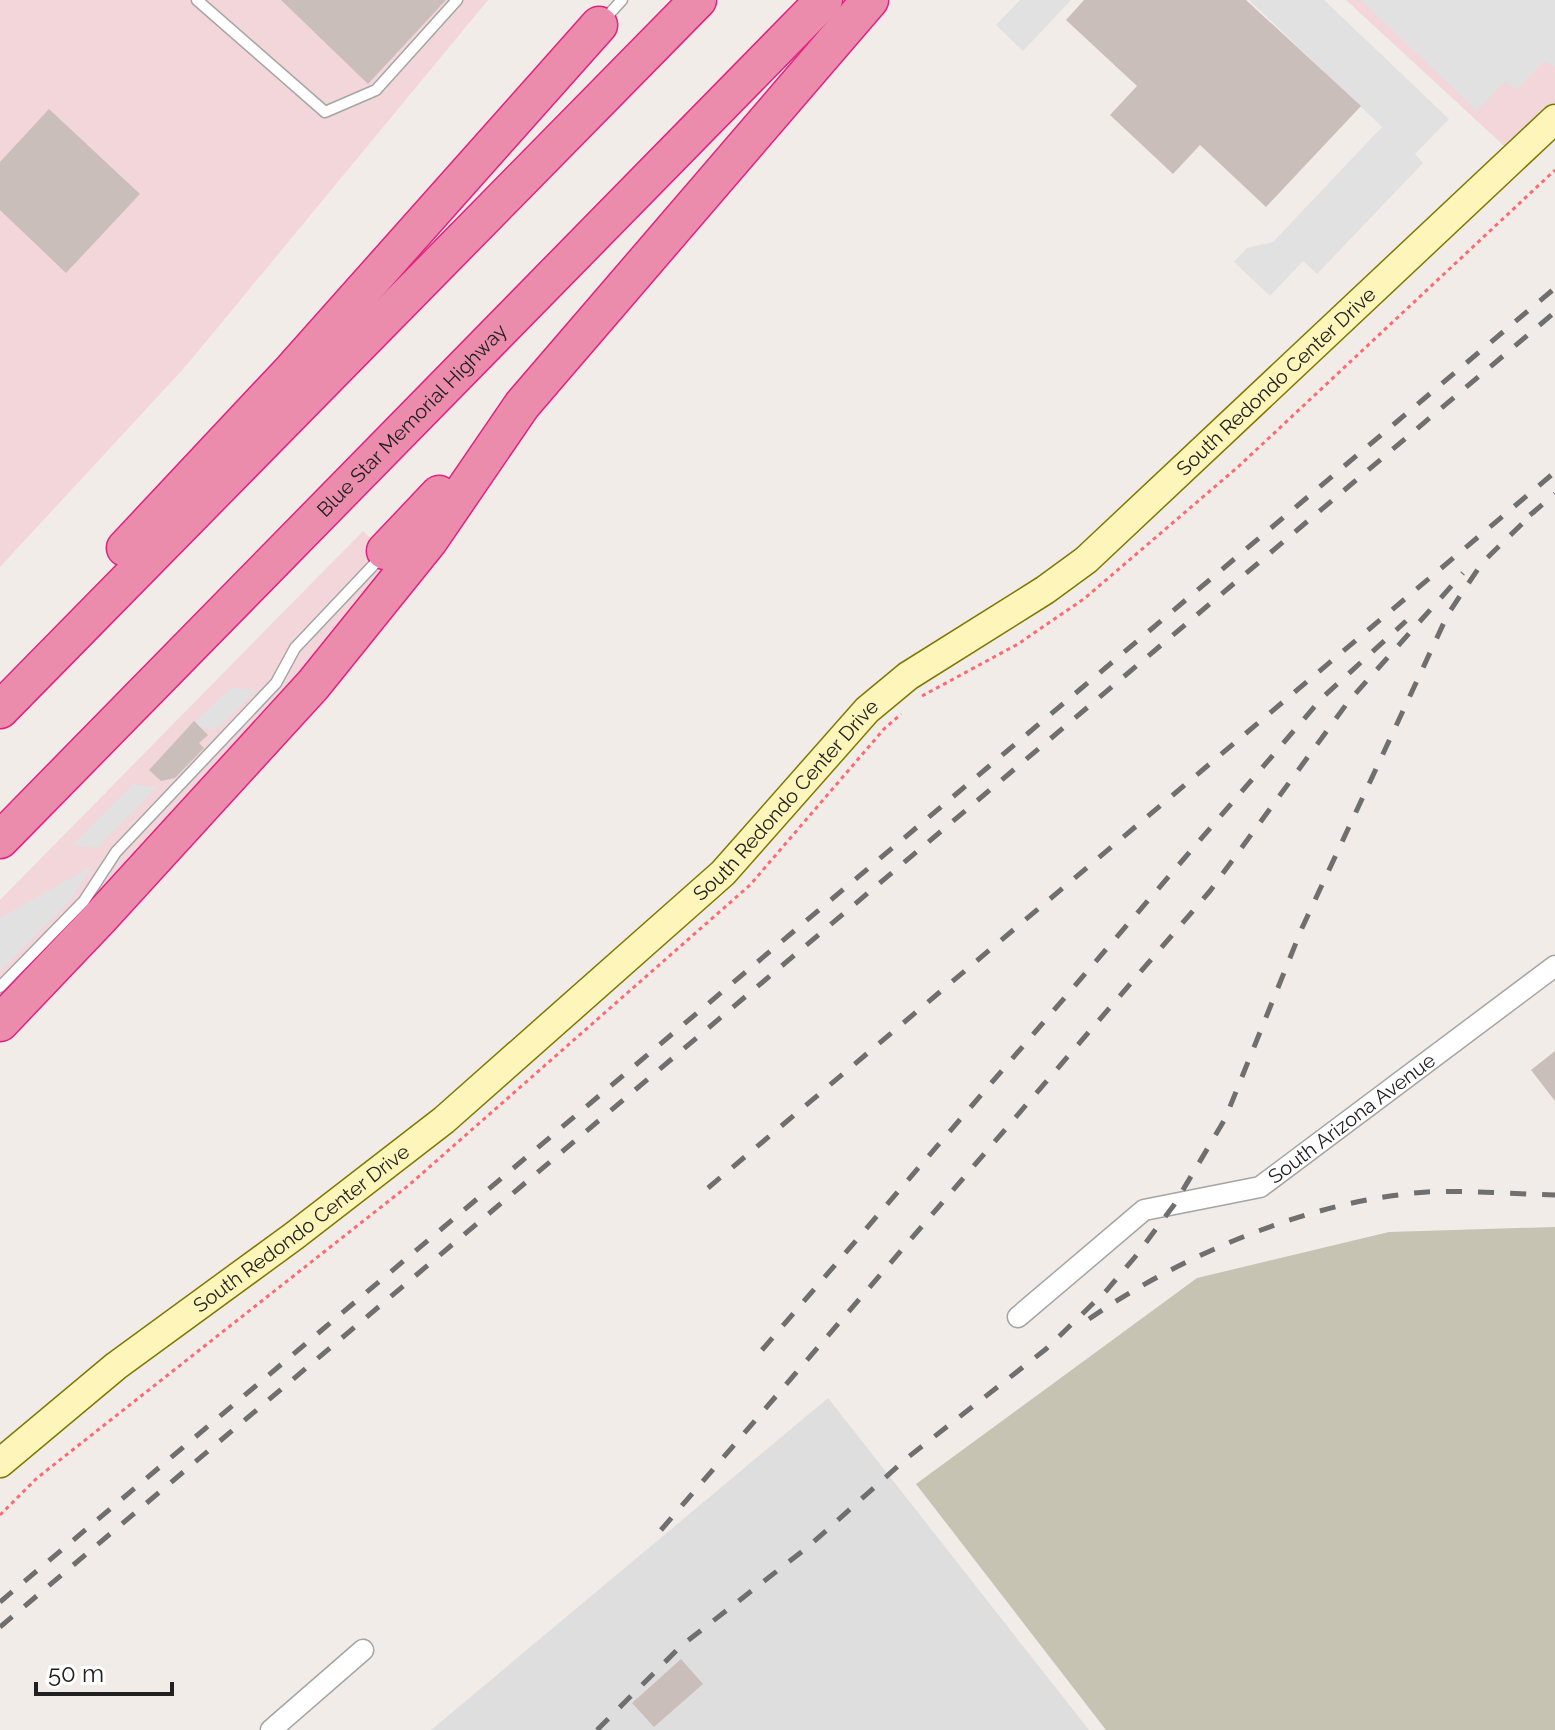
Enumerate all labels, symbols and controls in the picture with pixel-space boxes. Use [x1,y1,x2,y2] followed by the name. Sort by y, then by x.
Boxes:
[1172,282,1381,481] street label: South Redondo Center Drive
[312,319,512,522] street label: Blue Star Memorial Highway
[688,694,883,906] street label: South Redondo Center Drive
[1263,1048,1440,1189] street label: South Arizona Avenue
[189,1139,414,1317] street label: South Redondo Center Drive
[36,1646,172,1696] scale bar
[48,1659,104,1688] text: 50 m

